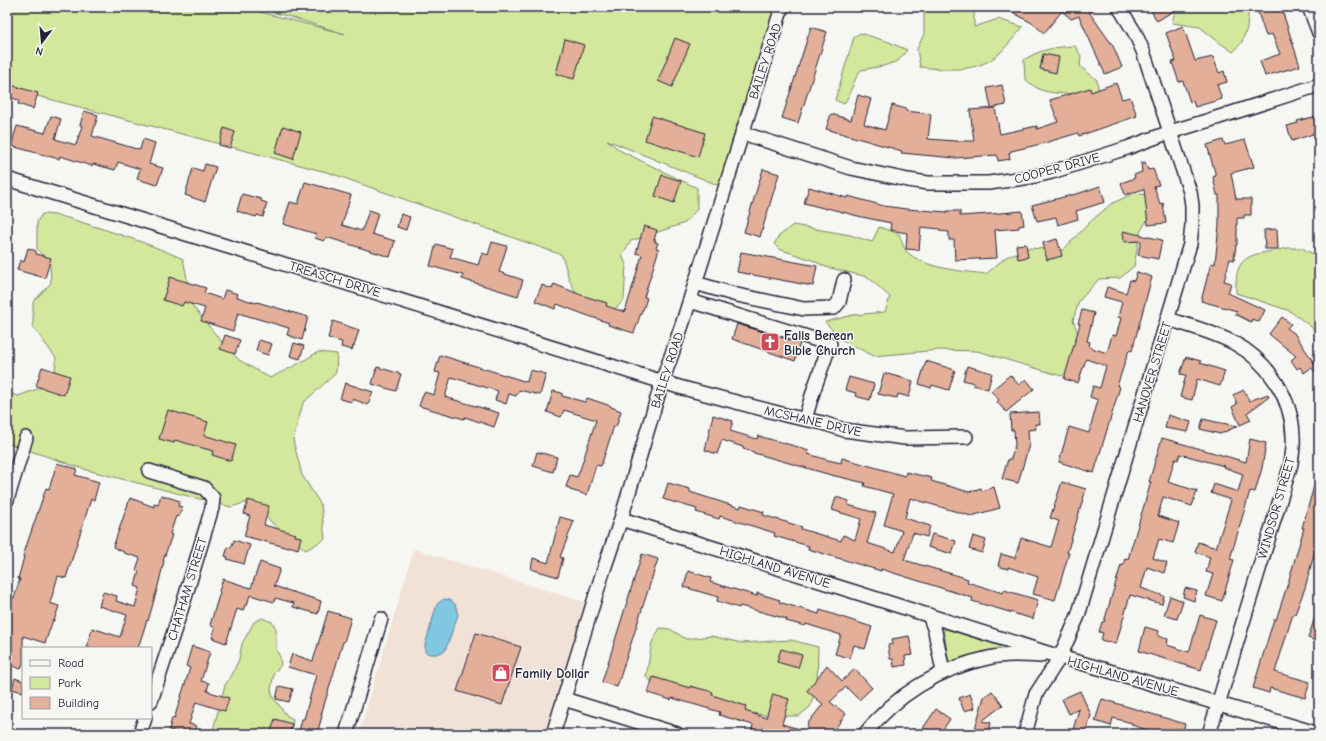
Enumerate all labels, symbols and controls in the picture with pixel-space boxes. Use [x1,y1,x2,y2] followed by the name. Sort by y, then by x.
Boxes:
[746,21,784,101] street label: BAILEY ROAD
[22,22,62,62] north arrow
[34,44,45,58] text: N
[1013,149,1101,187] street label: COOPER DRIVE
[288,258,383,300] street label: TREASCH DRIVE
[1130,320,1175,424] street label: HANOVER STREET
[784,328,855,358] place label: Falls Berean Bible Church
[648,330,686,410] street label: BAILEY ROAD
[759,331,781,353] church icon: Falls Berean Bible Church
[763,402,863,440] street label: MCSHANE DRIVE
[1254,455,1298,560] street label: WINDSOR STREET
[164,535,210,642] street label: CHATHAM STREET
[718,543,832,591] street label: HIGHLAND AVENUE
[22,647,152,719] legend
[1066,653,1181,699] street label: HIGHLAND AVENUE
[58,656,84,670] text: Road
[490,662,512,684] shop icon: Family Dollar
[515,666,590,681] place label: Family Dollar
[58,676,81,690] text: Park
[58,696,99,710] text: Building

